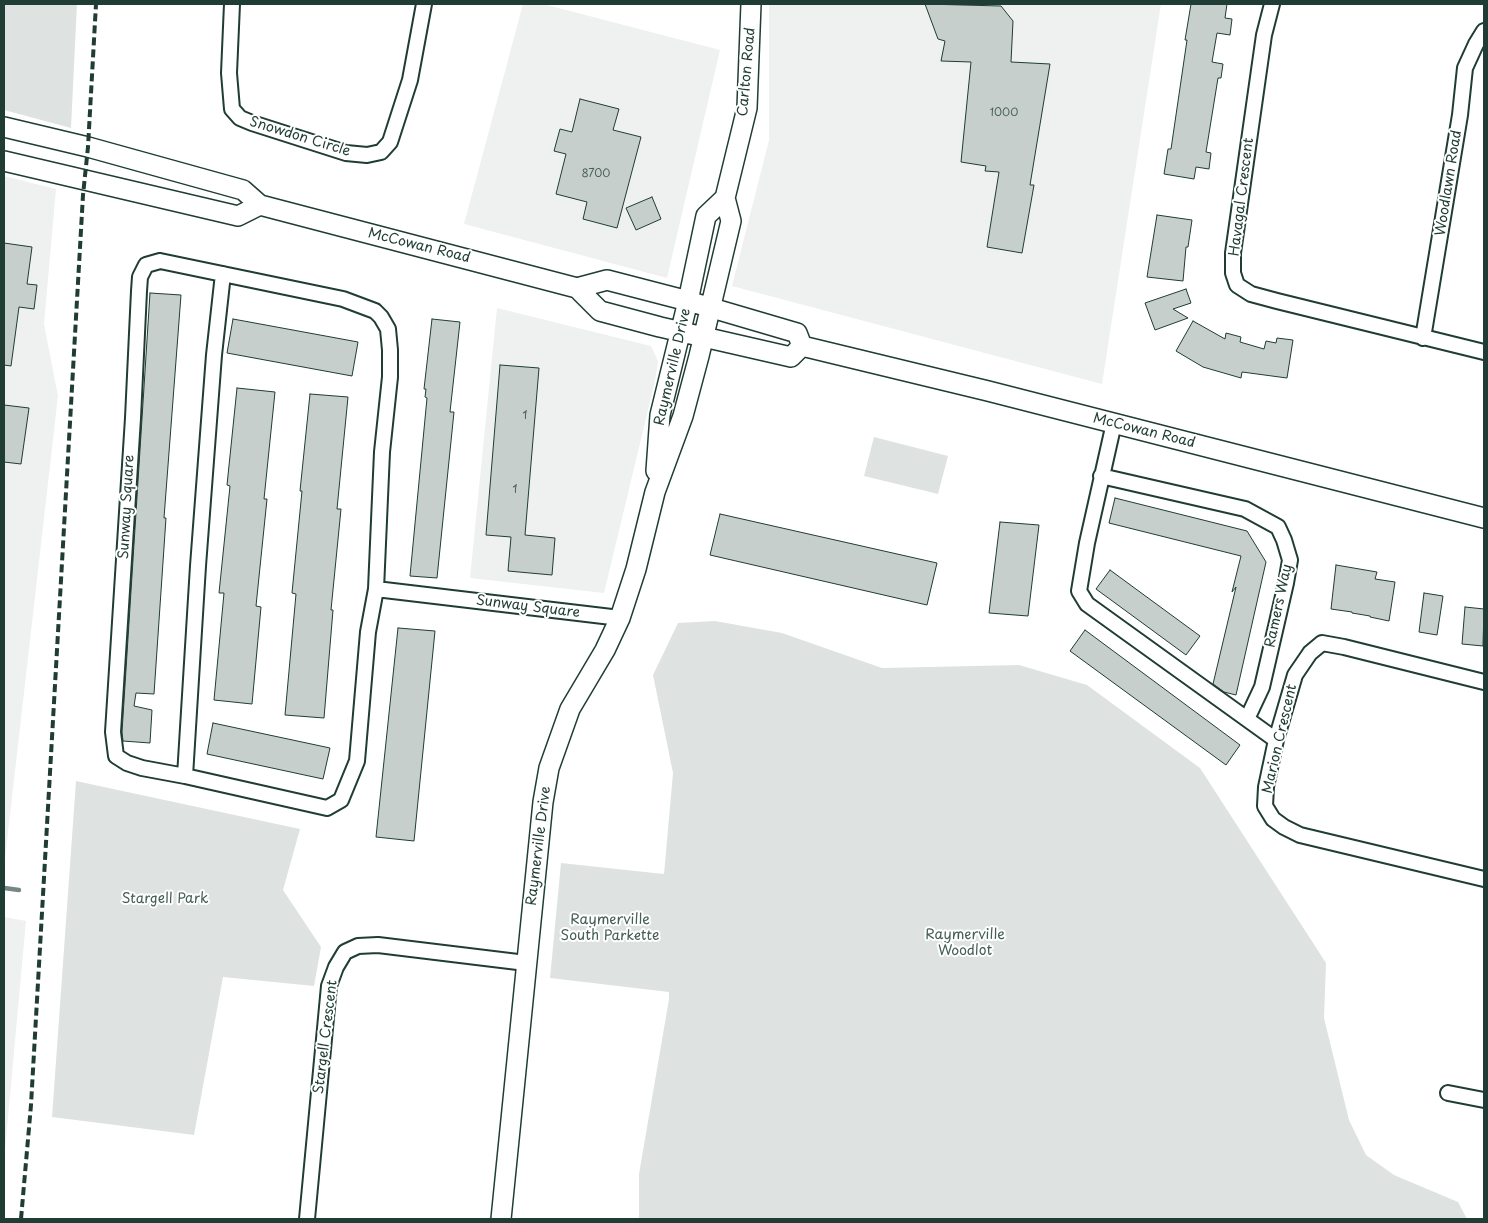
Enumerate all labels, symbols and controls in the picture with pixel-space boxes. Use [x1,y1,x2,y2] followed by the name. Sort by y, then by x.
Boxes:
[735,27,759,117] street label: Carlton Road
[990,106,1018,120] house number: 1000
[247,114,353,160] street label: Snowdon Circle
[1432,129,1466,237] street label: Woodlawn Road
[1226,137,1258,257] street label: Havagal Crescent
[582,167,610,181] house number: 8700
[366,225,472,267] street label: McCowan Road
[651,307,695,427] street label: Raymerville Drive
[523,409,527,423] house number: 1
[1091,410,1197,452] street label: McCowan Road
[116,454,138,560] street label: Sunway Square
[513,483,517,497] house number: 1
[1262,563,1296,649] street label: Ramers Way
[475,592,581,622] street label: Sunway Square
[1259,683,1301,795] street label: Marion Crescent
[523,785,555,907] street label: Raymerville Drive
[122,891,208,907] park label: Stargell Park
[561,912,659,944] park label: Raymerville South Parkette
[925,927,1005,960] park label: Raymerville Woodlot
[311,979,341,1095] street label: Stargell Crescent

